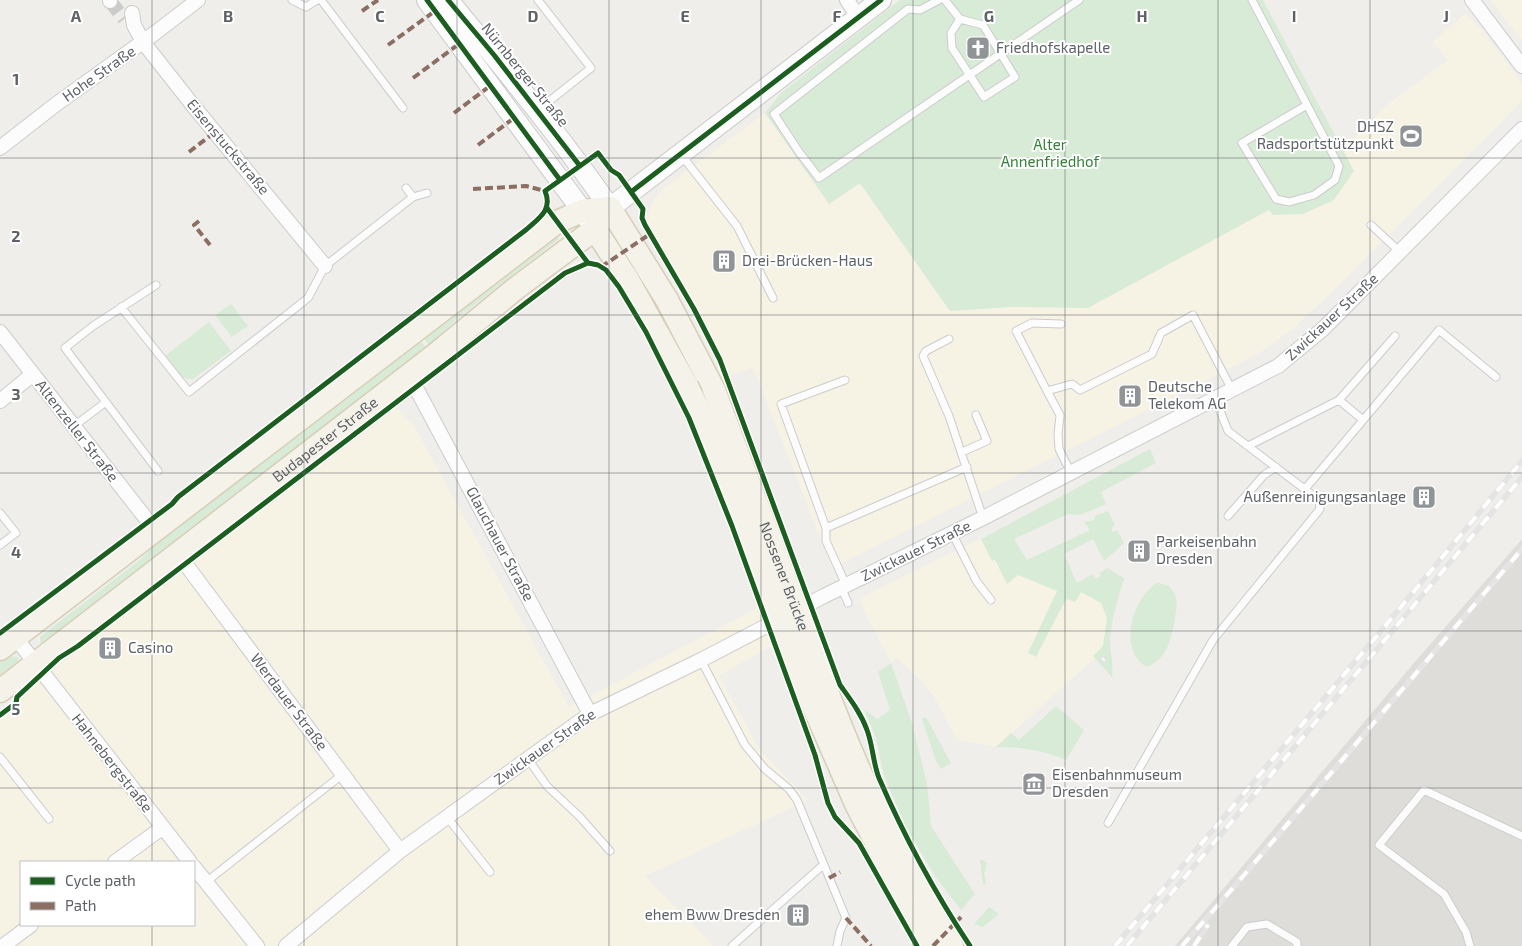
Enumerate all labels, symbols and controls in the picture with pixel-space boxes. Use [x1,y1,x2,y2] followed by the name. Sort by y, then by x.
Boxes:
[71,6,82,25] text: A
[223,6,233,25] text: B
[375,6,385,25] text: C
[528,6,539,25] text: D
[680,6,690,25] text: E
[833,6,842,25] text: F
[984,6,994,25] text: G
[1136,6,1148,25] text: H
[1292,6,1296,25] text: I
[1443,6,1449,25] text: J
[478,19,573,130] street label: Nürnberger Straße
[965,35,991,61] church icon: Friedhofskapelle
[996,38,1110,56] place label: Friedhofskapelle
[58,41,138,105] street label: Hohe Straße
[13,69,19,88] text: 1
[184,95,274,198] street label: Eisenstuckstraße
[1257,117,1394,152] place label: DHSZ Radsportstützpunkt
[1398,123,1424,149] sports icon: DHSZ Radsportstützpunkt
[1001,135,1100,170] park label: Alter Annenfriedhof
[11,226,21,245] text: 2
[711,248,737,274] building icon: Drei-Brücken-Haus
[742,251,873,269] place label: Drei-Brücken-Haus
[1281,269,1381,364] street label: Zwickauer Straße
[32,376,123,485] street label: Altenzeller Straße
[1148,377,1226,412] place label: Deutsche Telekom AG
[1117,383,1143,409] building icon: Deutsche Telekom AG
[11,384,21,403] text: 3
[268,393,381,485] street label: Budapester Straße
[463,483,539,604] street label: Glauchauer Straße
[1411,484,1437,510] building icon: Außenreinigungsanlage
[1244,487,1406,505] place label: Außenreinigungsanlage
[858,516,973,584] street label: Zwickauer Straße
[756,519,814,633] street label: Nossener Brücke
[1156,532,1257,567] place label: Parkeisenbahn Dresden
[1126,538,1152,564] building icon: Parkeisenbahn Dresden
[11,542,21,561] text: 4
[97,635,123,661] building icon: Casino
[128,638,173,656] place label: Casino
[247,649,332,753] street label: Werdauer Straße
[12,699,21,718] text: 5
[490,704,599,788] street label: Zwickauer Straße
[69,709,157,815] street label: Hahnebergstraße
[1052,765,1182,800] place label: Eisenbahnmuseum Dresden
[1021,771,1047,797] museum icon: Eisenbahnmuseum Dresden
[20,861,195,926] legend
[65,871,136,889] text: Cycle path
[65,896,96,914] text: Path
[785,902,811,928] building icon: ehem Bww Dresden
[645,905,780,923] place label: ehem Bww Dresden

